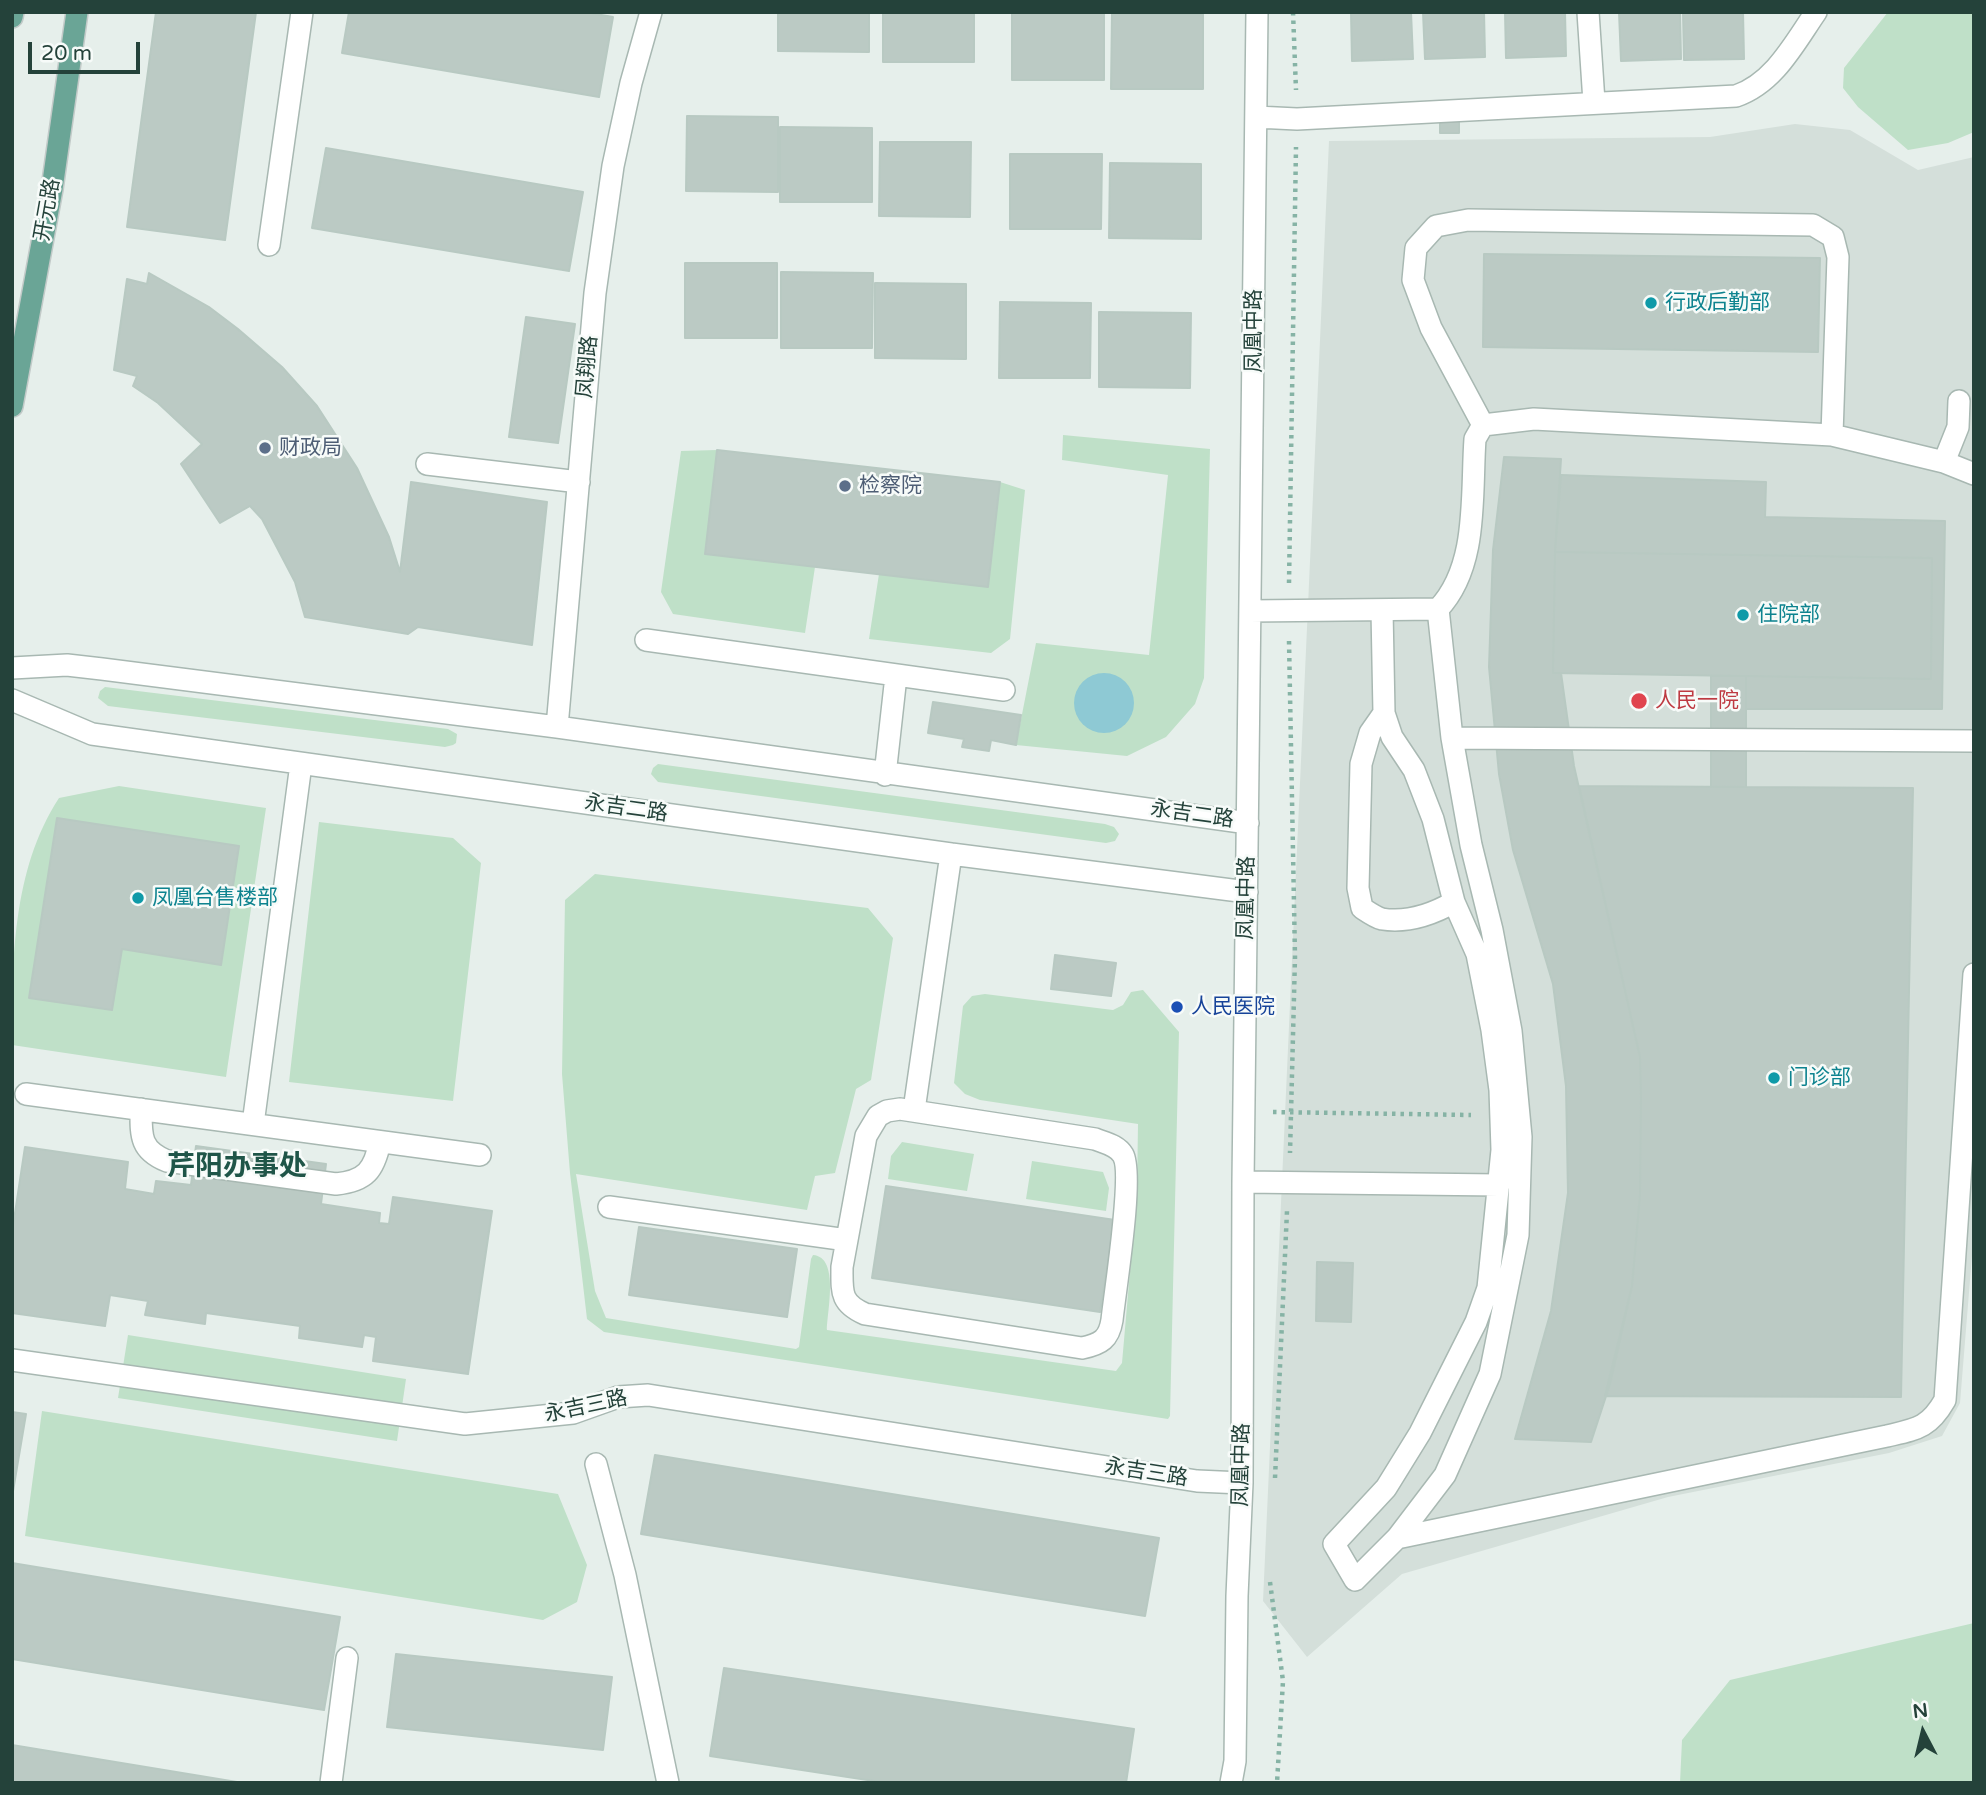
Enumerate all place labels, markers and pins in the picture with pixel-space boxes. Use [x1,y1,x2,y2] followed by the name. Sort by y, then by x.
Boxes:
[1665,290,1770,316] place label: 行政后勤部
[1643,295,1659,311] marker: 行政后勤部
[279,435,342,461] place label: 财政局
[257,440,273,456] marker: 财政局
[859,473,922,499] place label: 检察院
[837,478,853,494] marker: 检察院
[1757,602,1820,628] place label: 住院部
[1735,607,1751,623] marker: 住院部
[1655,688,1739,714] place label: 人民一院
[1629,691,1649,711] marker: 人民一院
[152,885,278,911] place label: 凤凰台售楼部
[130,890,146,906] marker: 凤凰台售楼部
[1191,994,1275,1020] place label: 人民医院
[1169,999,1185,1015] marker: 人民医院
[1788,1065,1851,1091] place label: 门诊部
[1766,1070,1782,1086] marker: 门诊部

